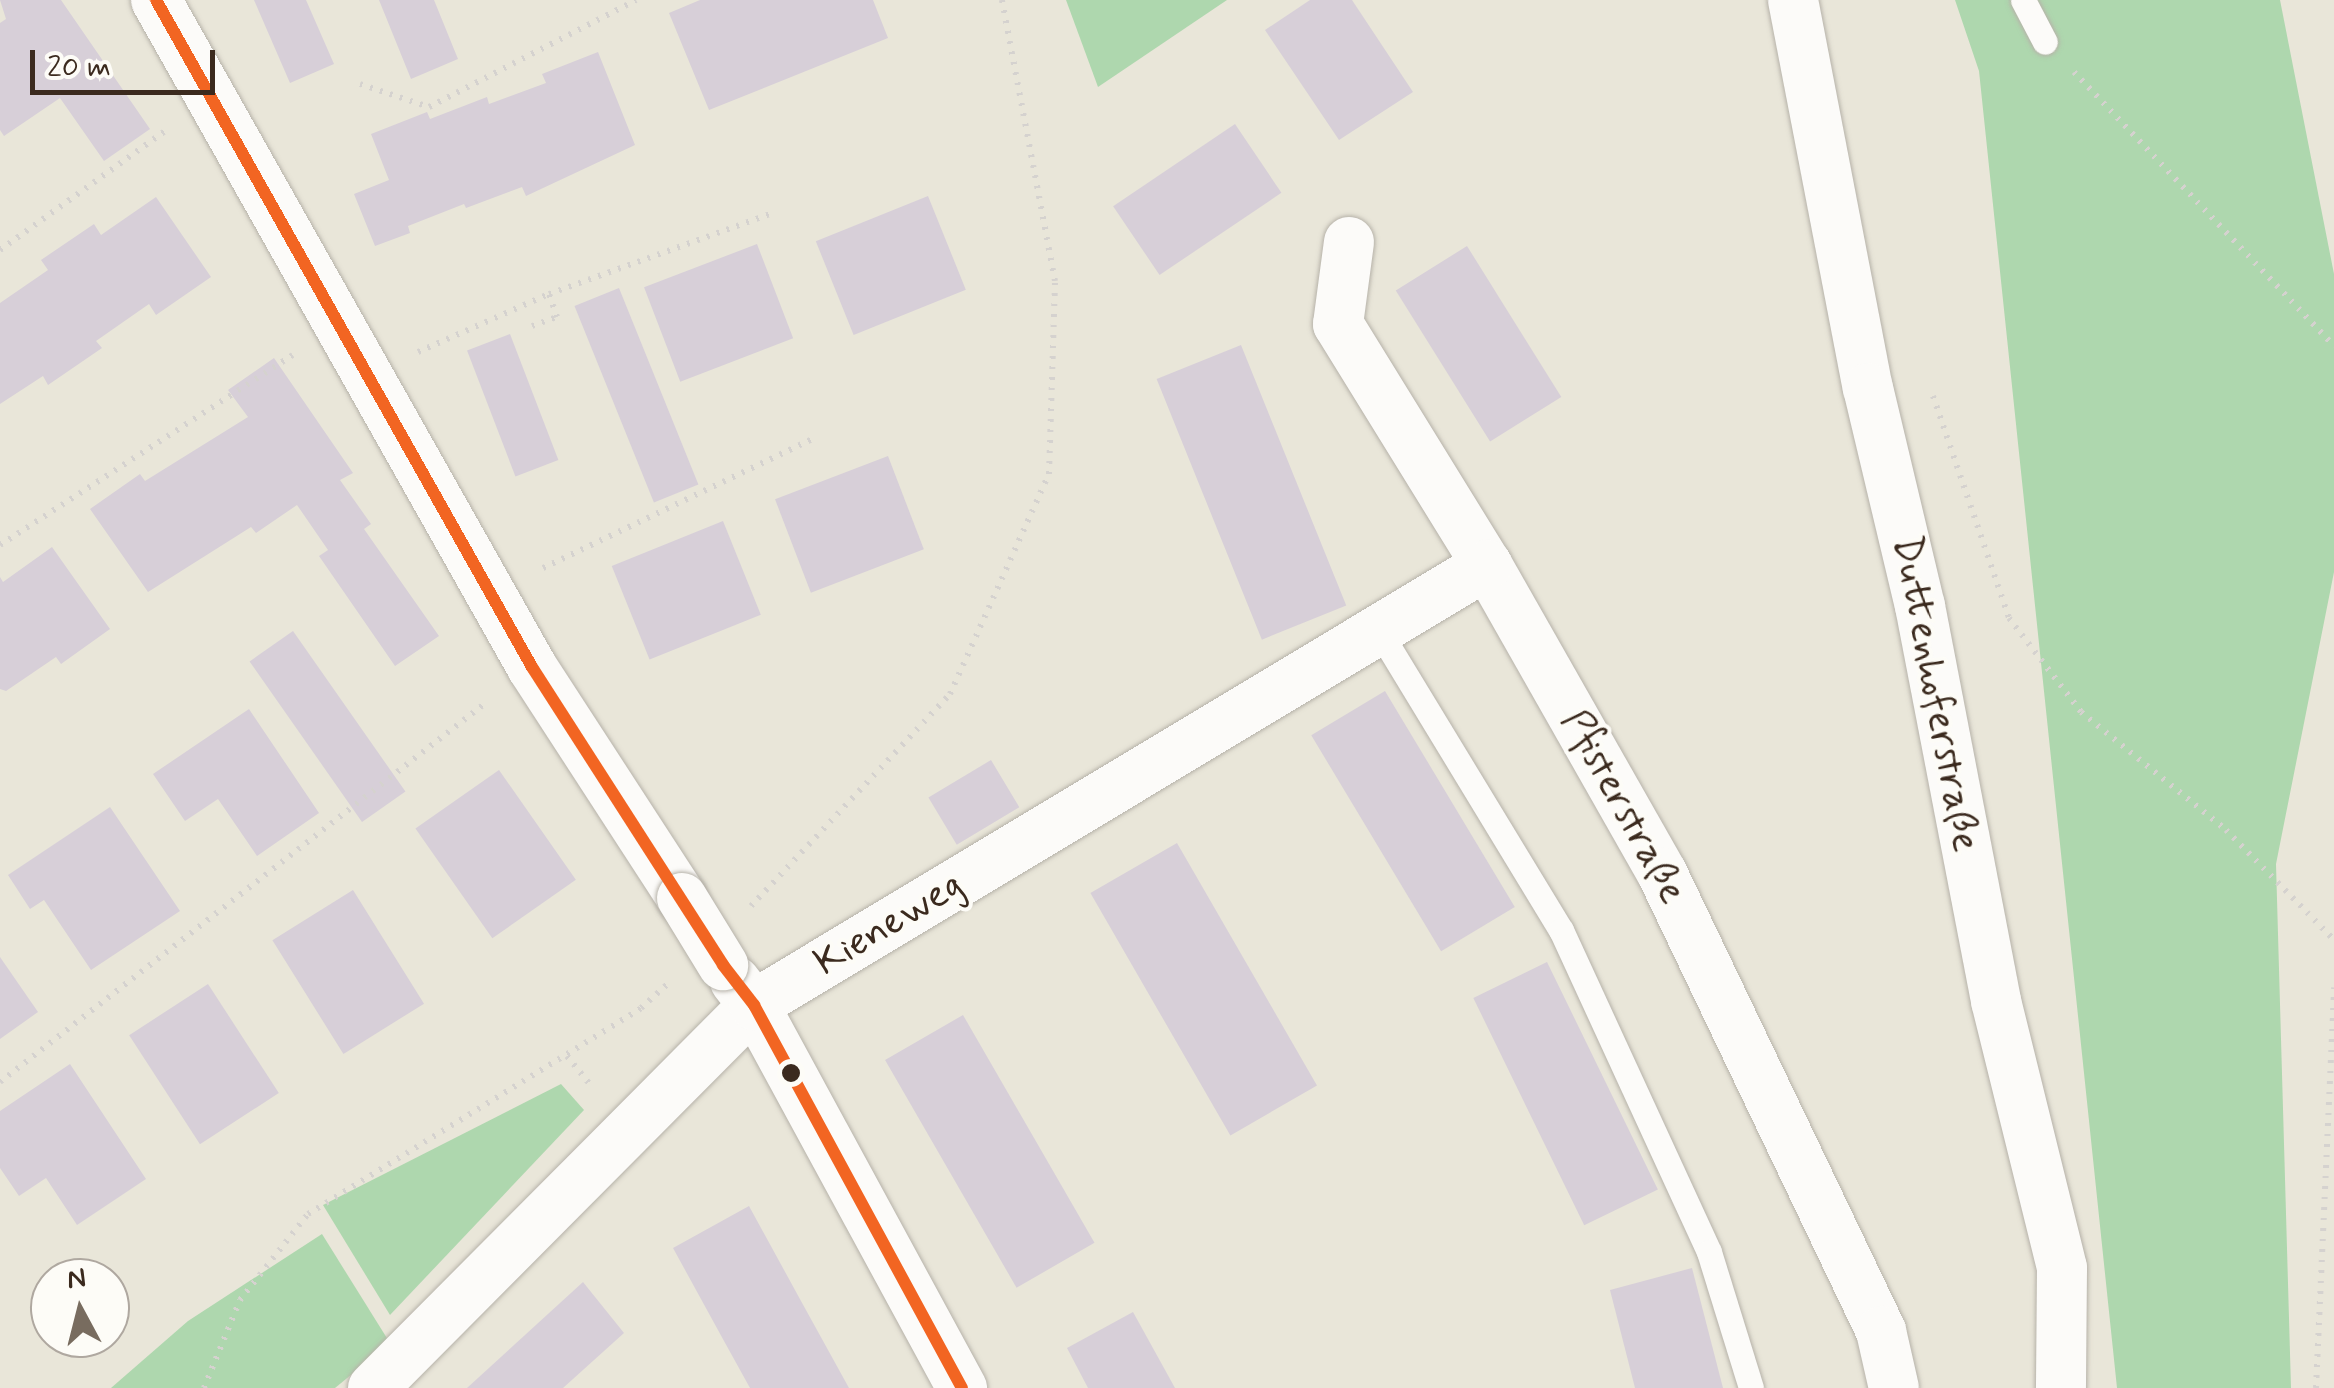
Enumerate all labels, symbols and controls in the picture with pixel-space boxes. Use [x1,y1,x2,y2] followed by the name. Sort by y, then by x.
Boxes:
[35,30,220,92] scale bar
[47,48,111,87] text: 20 m
[1881,532,1989,856] street label: Duttenhoferstraße
[1550,702,1696,912] street label: Pfisterstraße
[806,861,972,987] street label: Kieneweg
[781,1063,801,1083] unlabelled marker
[30,1258,130,1358] north arrow
[65,1260,88,1299] text: N

